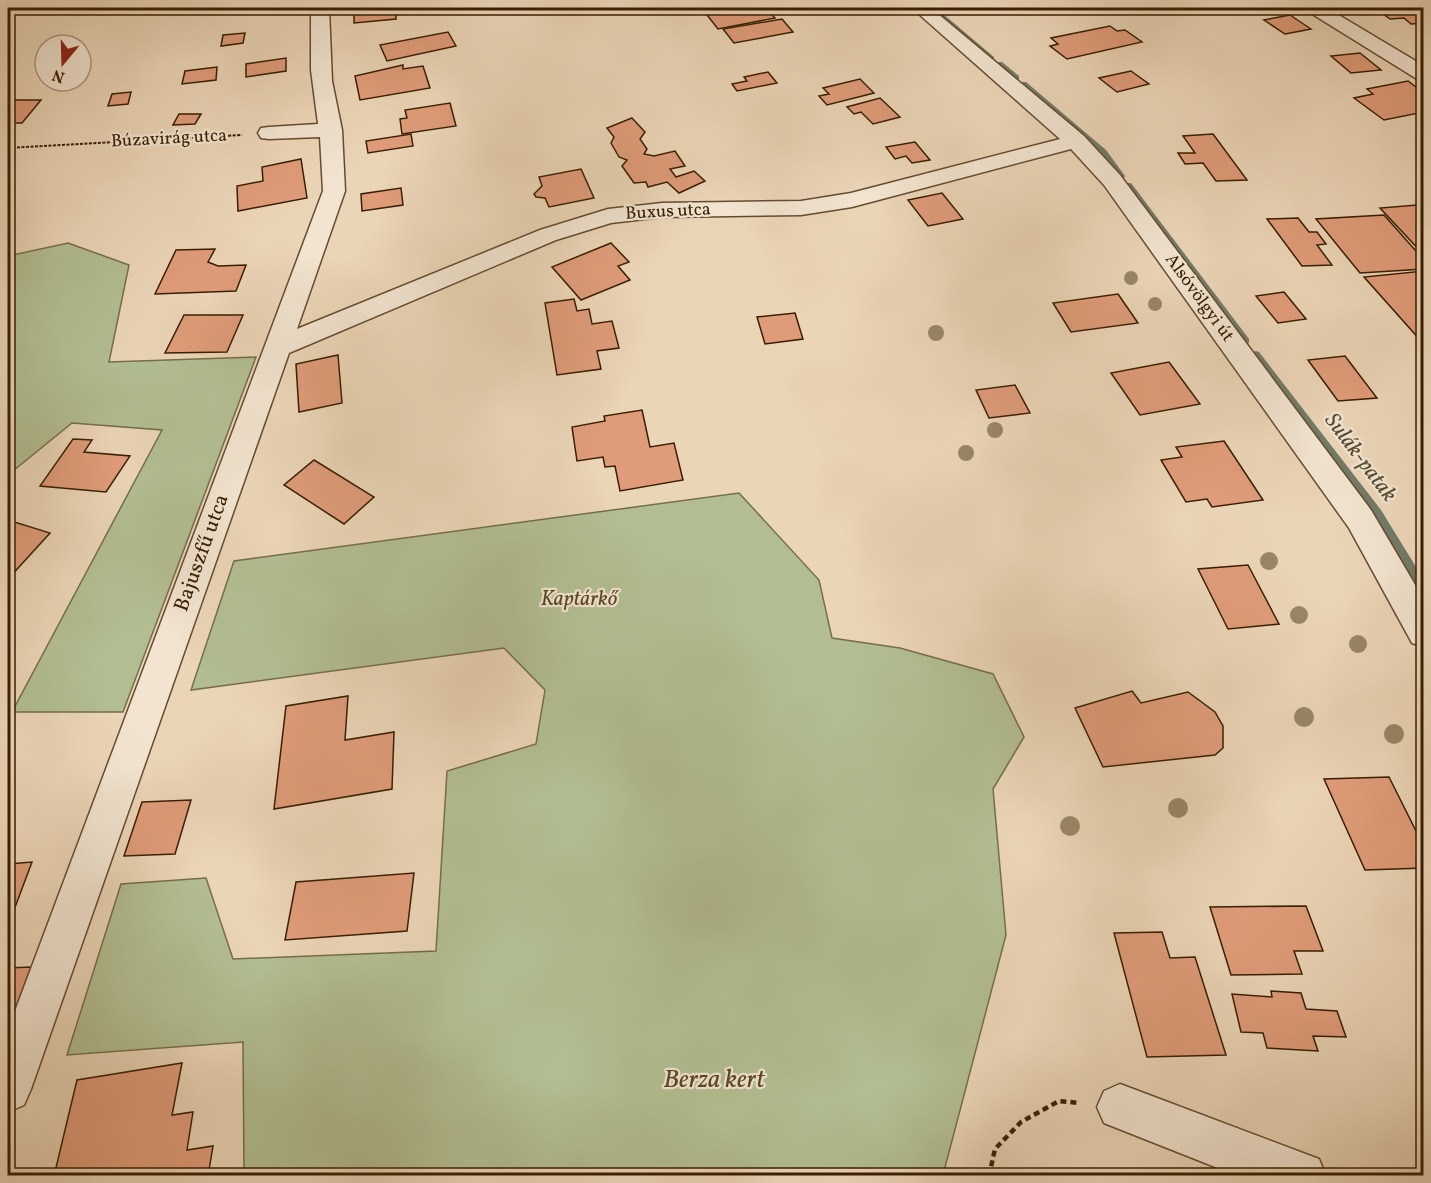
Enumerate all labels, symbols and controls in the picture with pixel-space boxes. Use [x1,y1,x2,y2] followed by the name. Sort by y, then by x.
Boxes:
[33,33,93,93] north arrow
[49,63,68,88] text: N
[110,123,228,155] street label: Búzavirág utca
[625,197,711,227] street label: Buxus utca
[1158,249,1240,347] street label: Alsóvölgyi út
[1316,407,1404,509] water label: Sulák-patak
[167,490,237,616] street label: Bajuszfű utca
[541,585,620,614] park label: Kaptárkő
[663,1062,765,1098] park label: Berza kert

